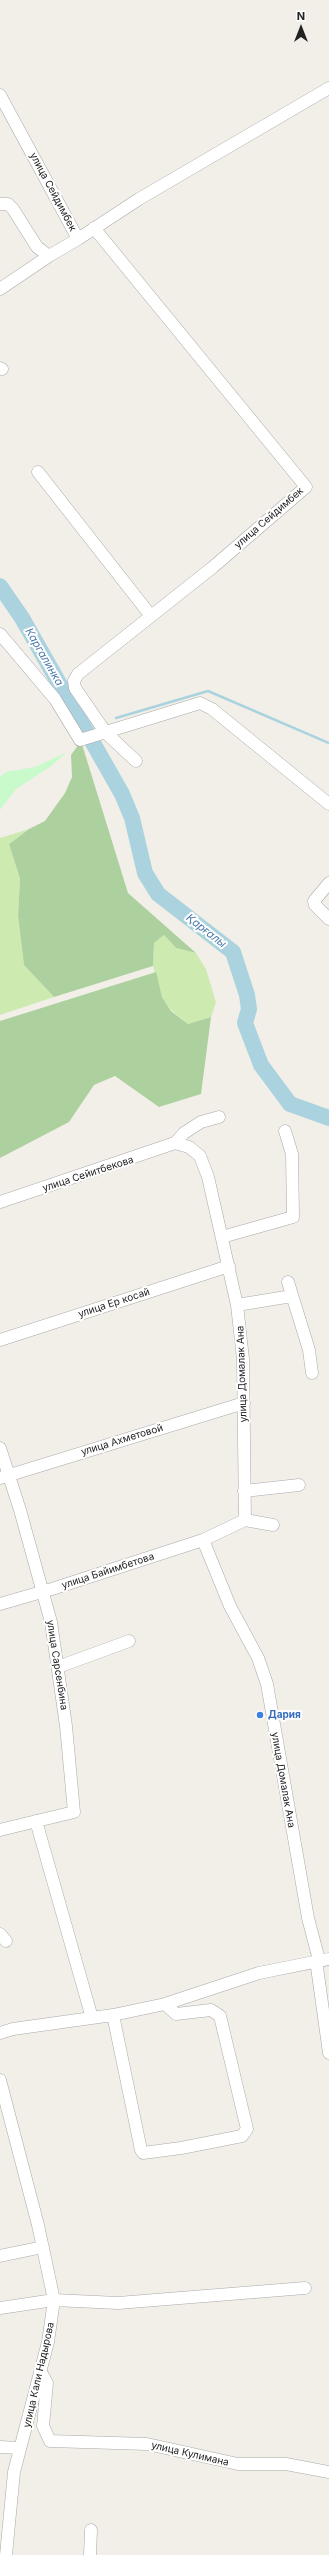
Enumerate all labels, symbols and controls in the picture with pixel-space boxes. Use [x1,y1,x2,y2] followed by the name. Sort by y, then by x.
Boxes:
[281,8,321,48] north arrow
[297,9,305,23] text: N
[27,151,79,233] street label: улица Сейдимбек
[232,485,306,551] street label: улица Сейдимбек
[22,626,66,688] water label: Каргалинка
[183,911,229,951] water label: Қарғалы
[41,1154,135,1194] street label: улица Сейитбекова
[77,1286,151,1320] street label: улица Ер косай
[234,1325,250,1423] street label: улица Домалак Ана
[80,1422,164,1458] street label: улица Ахметовой
[60,1550,156,1592] street label: улица Байимбетова
[44,1619,70,1711] street label: улица Сарсенбина
[268,1709,301,1721] place label: Дария
[255,1710,265,1720] marker: Дария
[269,1731,297,1829] street label: улица Домалак Ана
[21,2321,57,2429] street label: улица Кали Надырова
[150,2439,230,2469] street label: улица Кулимана

